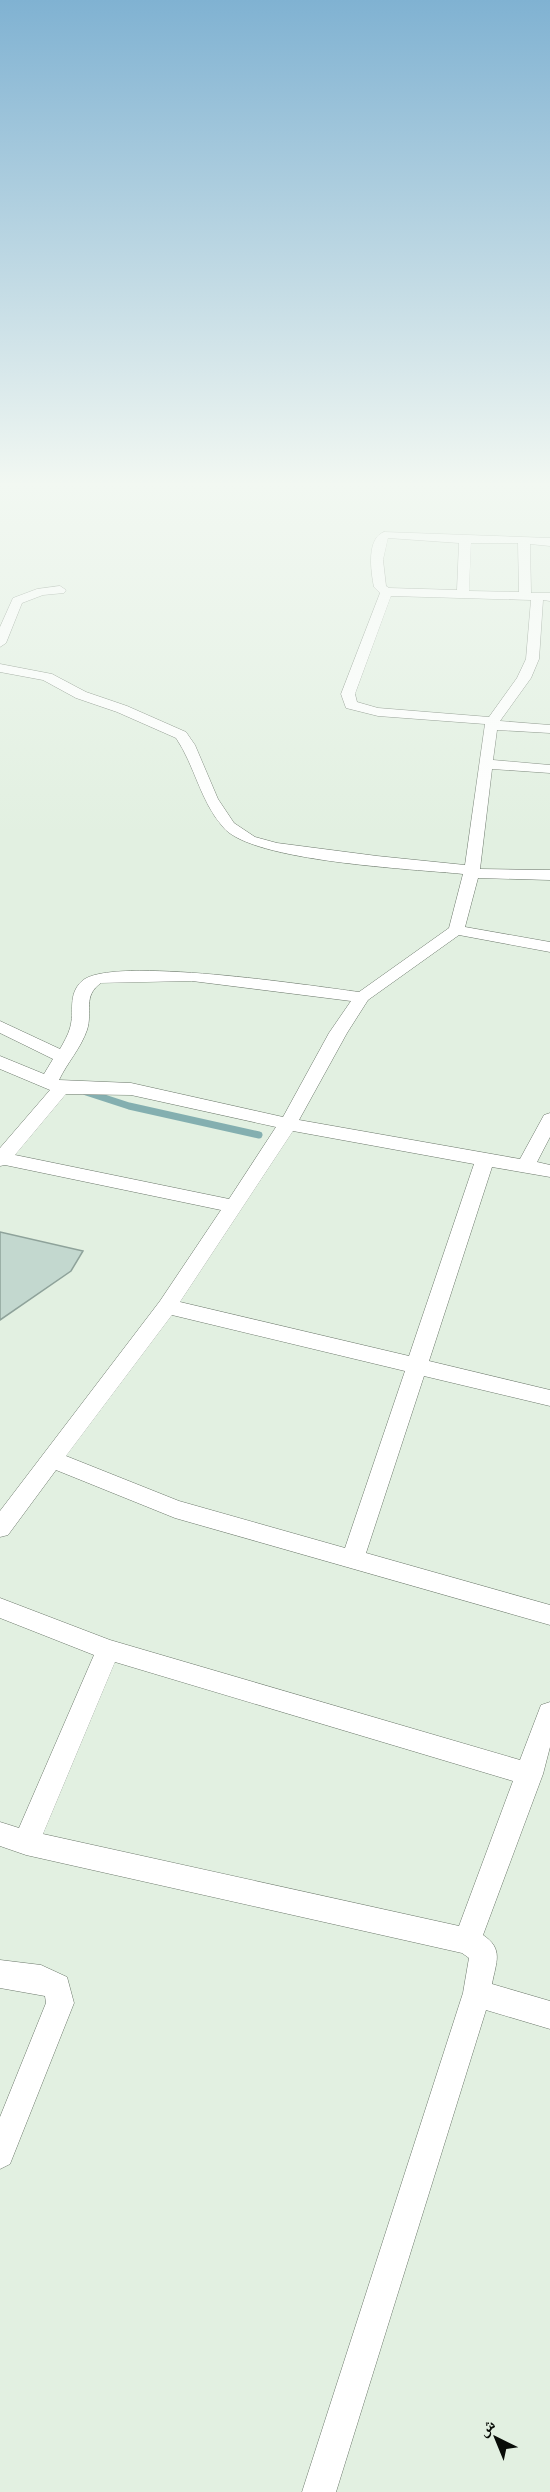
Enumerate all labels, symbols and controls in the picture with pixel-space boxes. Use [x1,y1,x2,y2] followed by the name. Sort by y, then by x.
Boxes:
[466,2408,526,2468] north arrow
[474,2415,500,2442] text: ش

